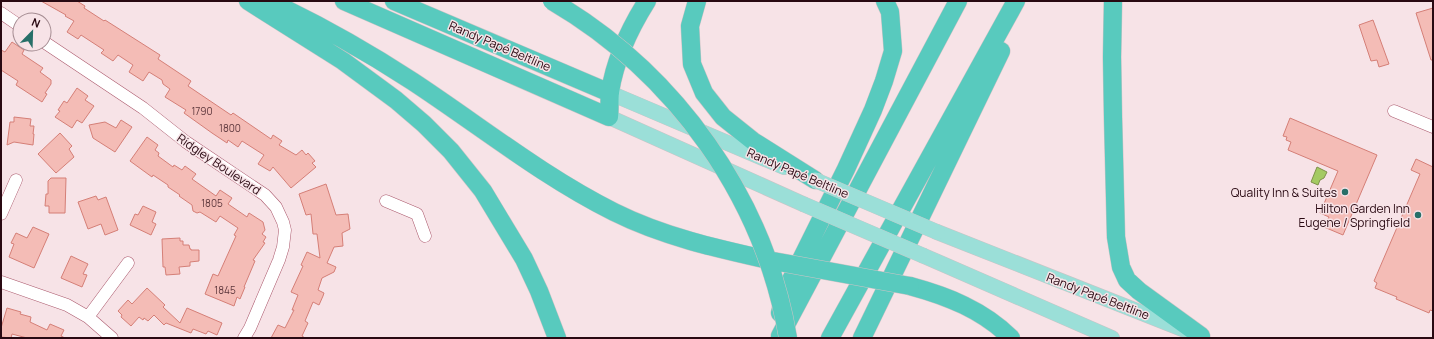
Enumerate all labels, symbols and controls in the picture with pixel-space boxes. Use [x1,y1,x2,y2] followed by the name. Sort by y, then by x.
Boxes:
[12,12,52,52] north arrow
[30,14,43,31] text: N
[447,17,553,75] street label: Randy Papé Beltline
[191,104,213,118] house number: 1790
[219,121,241,135] house number: 1800
[174,130,264,198] street label: Ridgley Boulevard
[745,144,851,202] street label: Randy Papé Beltline
[1231,184,1337,201] place label: Quality Inn & Suites
[1340,187,1350,197] marker: Quality Inn & Suites
[201,196,223,210] house number: 1805
[1299,200,1410,231] place label: Hilton Garden Inn Eugene / Springfield
[1413,210,1423,220] marker: Hilton Garden Inn Eugene / Springfield
[1044,269,1152,323] street label: Randy Papé Beltline
[214,283,236,297] house number: 1845

